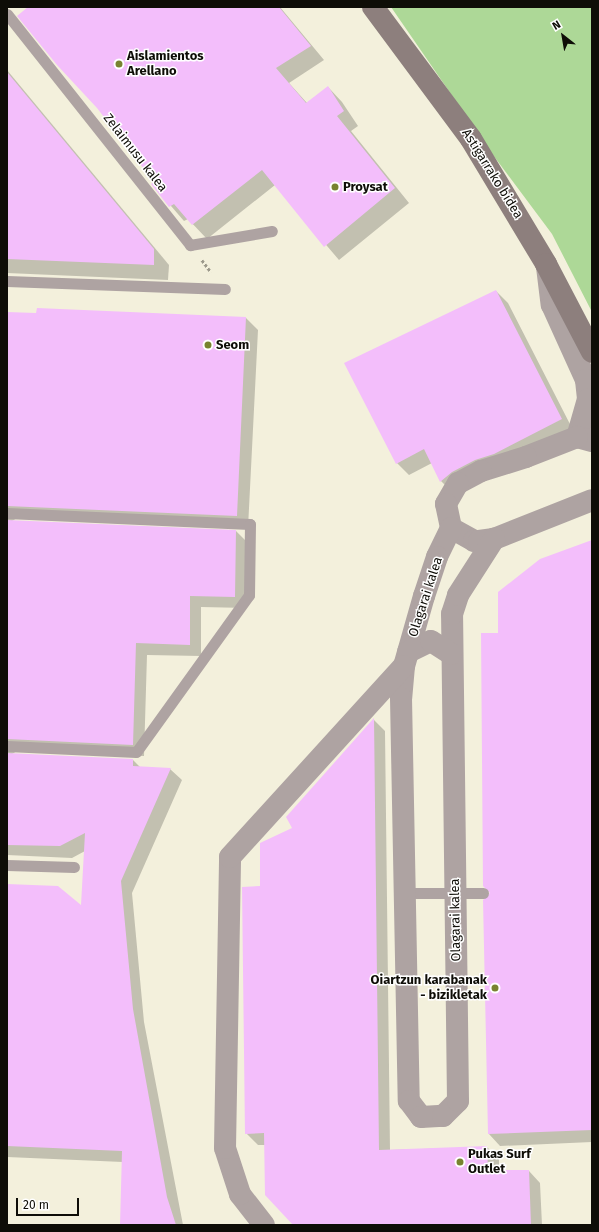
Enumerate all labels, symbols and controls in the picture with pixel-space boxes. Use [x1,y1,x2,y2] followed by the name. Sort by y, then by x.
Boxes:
[543,16,583,56] north arrow
[550,18,563,33] text: N
[127,49,204,80] place label: Aislamientos Arellano
[114,59,124,69] marker: Aislamientos Arellano
[100,111,170,195] street label: Zelaimusu kalea
[458,126,526,222] street label: Astigarrako bidea
[343,179,388,195] place label: Proysat
[330,182,340,192] marker: Proysat
[216,337,249,353] place label: Seom
[203,340,213,350] marker: Seom
[406,555,446,639] street label: Olagarai kalea
[447,878,465,962] street label: Olagarai kalea
[371,973,487,1004] place label: Oiartzun karabanak - bizikletak
[490,983,500,993] marker: Oiartzun karabanak - bizikletak
[468,1147,531,1178] place label: Pukas Surf Outlet
[455,1157,465,1167] marker: Pukas Surf Outlet
[18,1190,81,1216] scale bar
[23,1198,49,1212] text: 20 m

